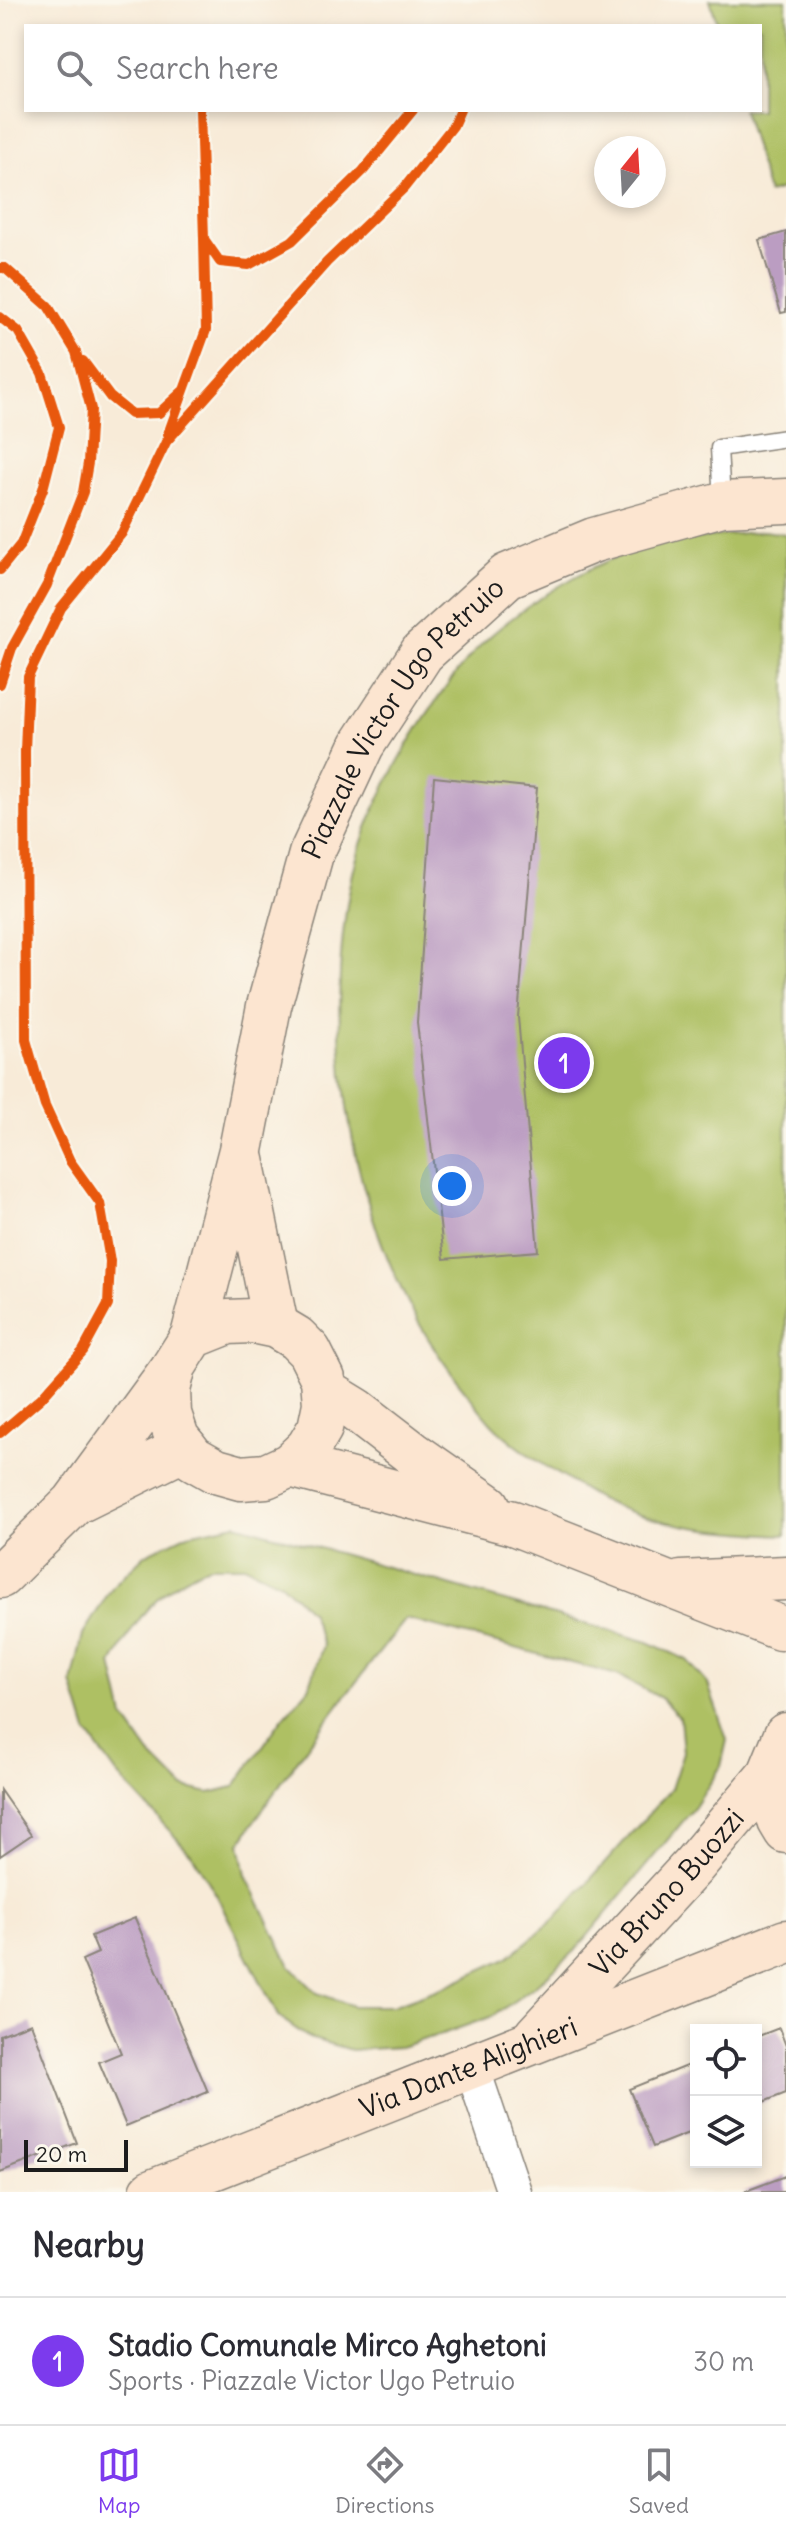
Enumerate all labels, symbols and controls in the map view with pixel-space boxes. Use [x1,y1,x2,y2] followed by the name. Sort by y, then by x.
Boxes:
[24,24,762,112] search box
[52,46,96,90] icon: search
[116,49,279,87] text: Search here
[594,136,666,208] north arrow
[293,570,511,865] street label: Piazzale Victor Ugo Petruio
[538,1033,590,1093] pin: 1
[432,1166,472,1206] your location
[582,1801,752,1984] street label: Via Bruno Buozzi
[354,2008,582,2126] street label: Via Dante Alighieri
[690,2024,762,2168] map controls
[690,2024,762,2096] button: locate
[690,2096,762,2168] button: layers
[24,2136,128,2172] scale bar
[36,2140,87,2168] text: 20 m
[32,2223,145,2266] text: Nearby
[108,2326,547,2364] text: Stadio Comunale Mirco Aghetoni
[53,2345,63,2378] text: 1
[693,2345,754,2378] text: 30 m
[108,2364,515,2397] text: Sports · Piazzale Victor Ugo Petruio
[97,2443,141,2519] tab: Map
[335,2443,435,2519] tab: Directions
[629,2443,689,2519] tab: Saved

